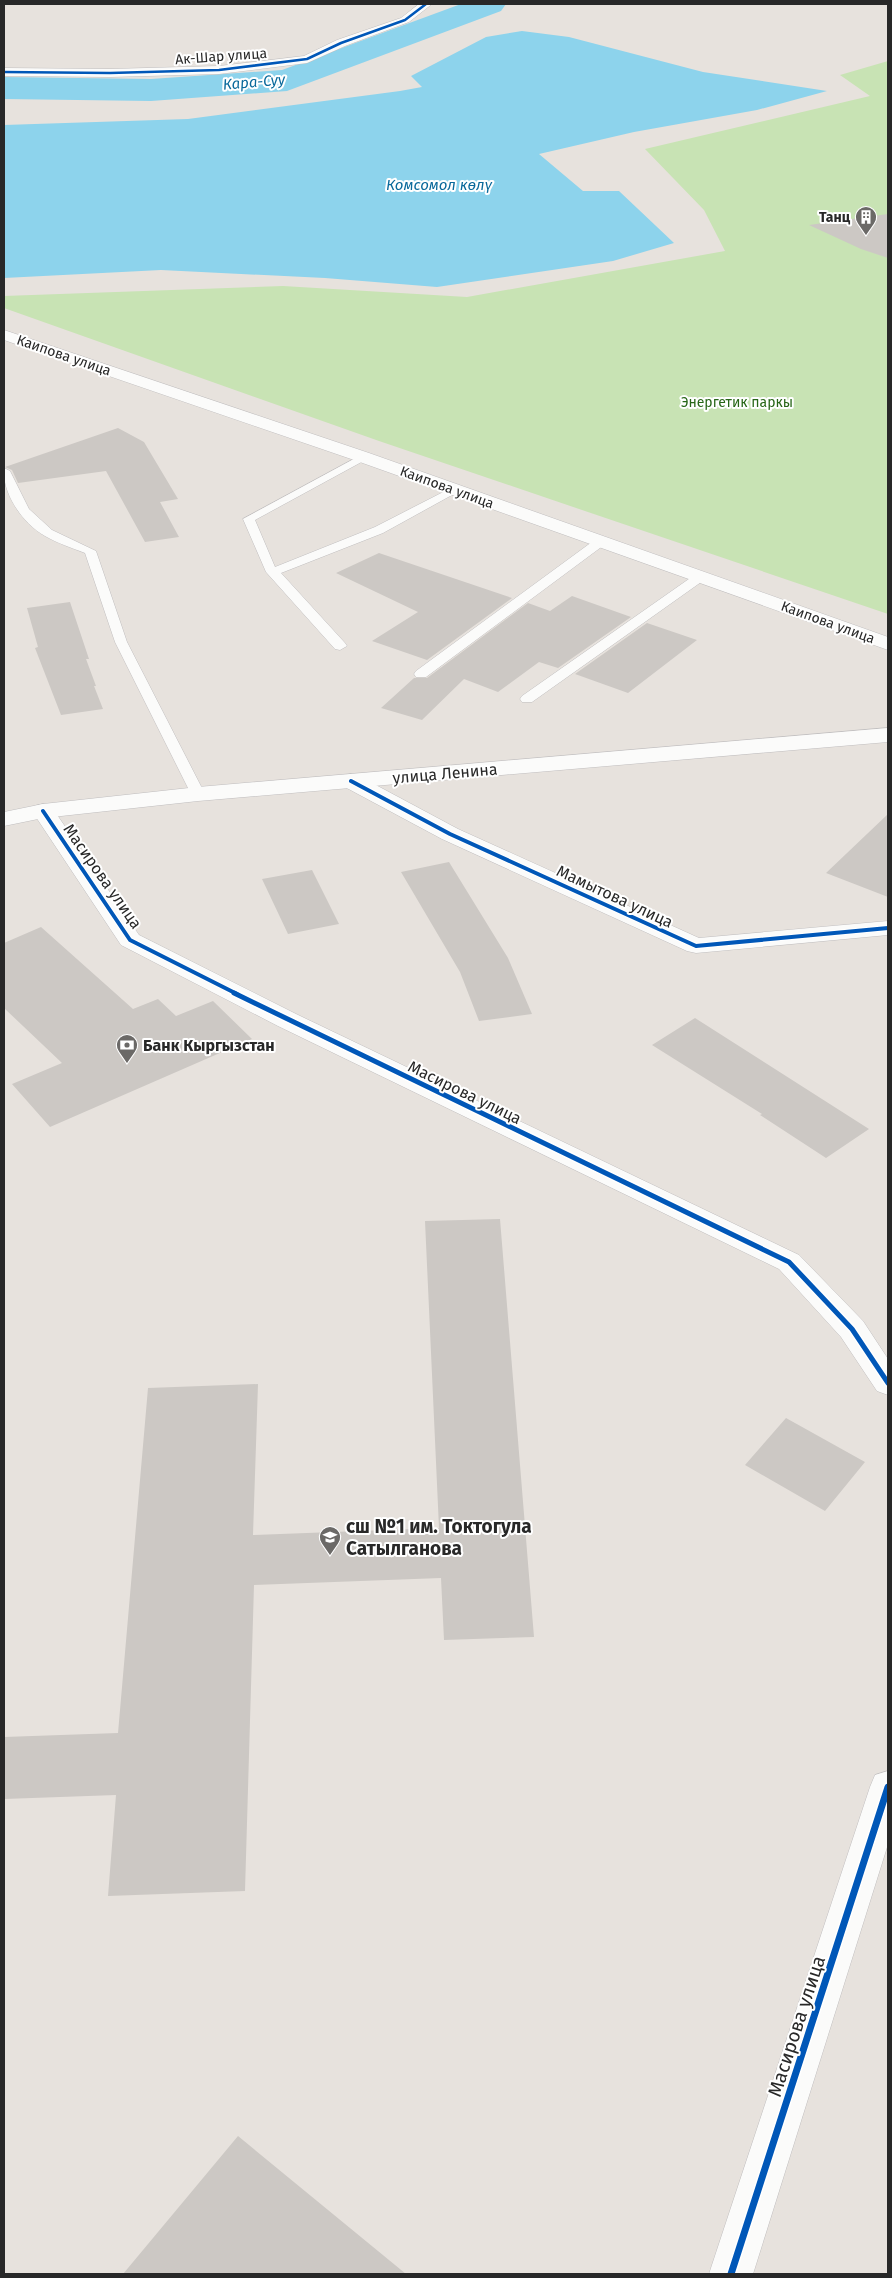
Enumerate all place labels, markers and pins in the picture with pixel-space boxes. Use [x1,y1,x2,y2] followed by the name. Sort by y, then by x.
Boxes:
[854,205,878,236] building icon: Танц
[819,209,851,226] place label: Танц
[115,1033,139,1064] bank icon: Банк Кыргызстан
[143,1036,275,1055] place label: Банк Кыргызстан
[346,1515,532,1560] place label: сш №1 им. Токтогула Сатылганова
[318,1525,342,1556] school or university icon: сш №1 им. Токтогула Сатылганова

